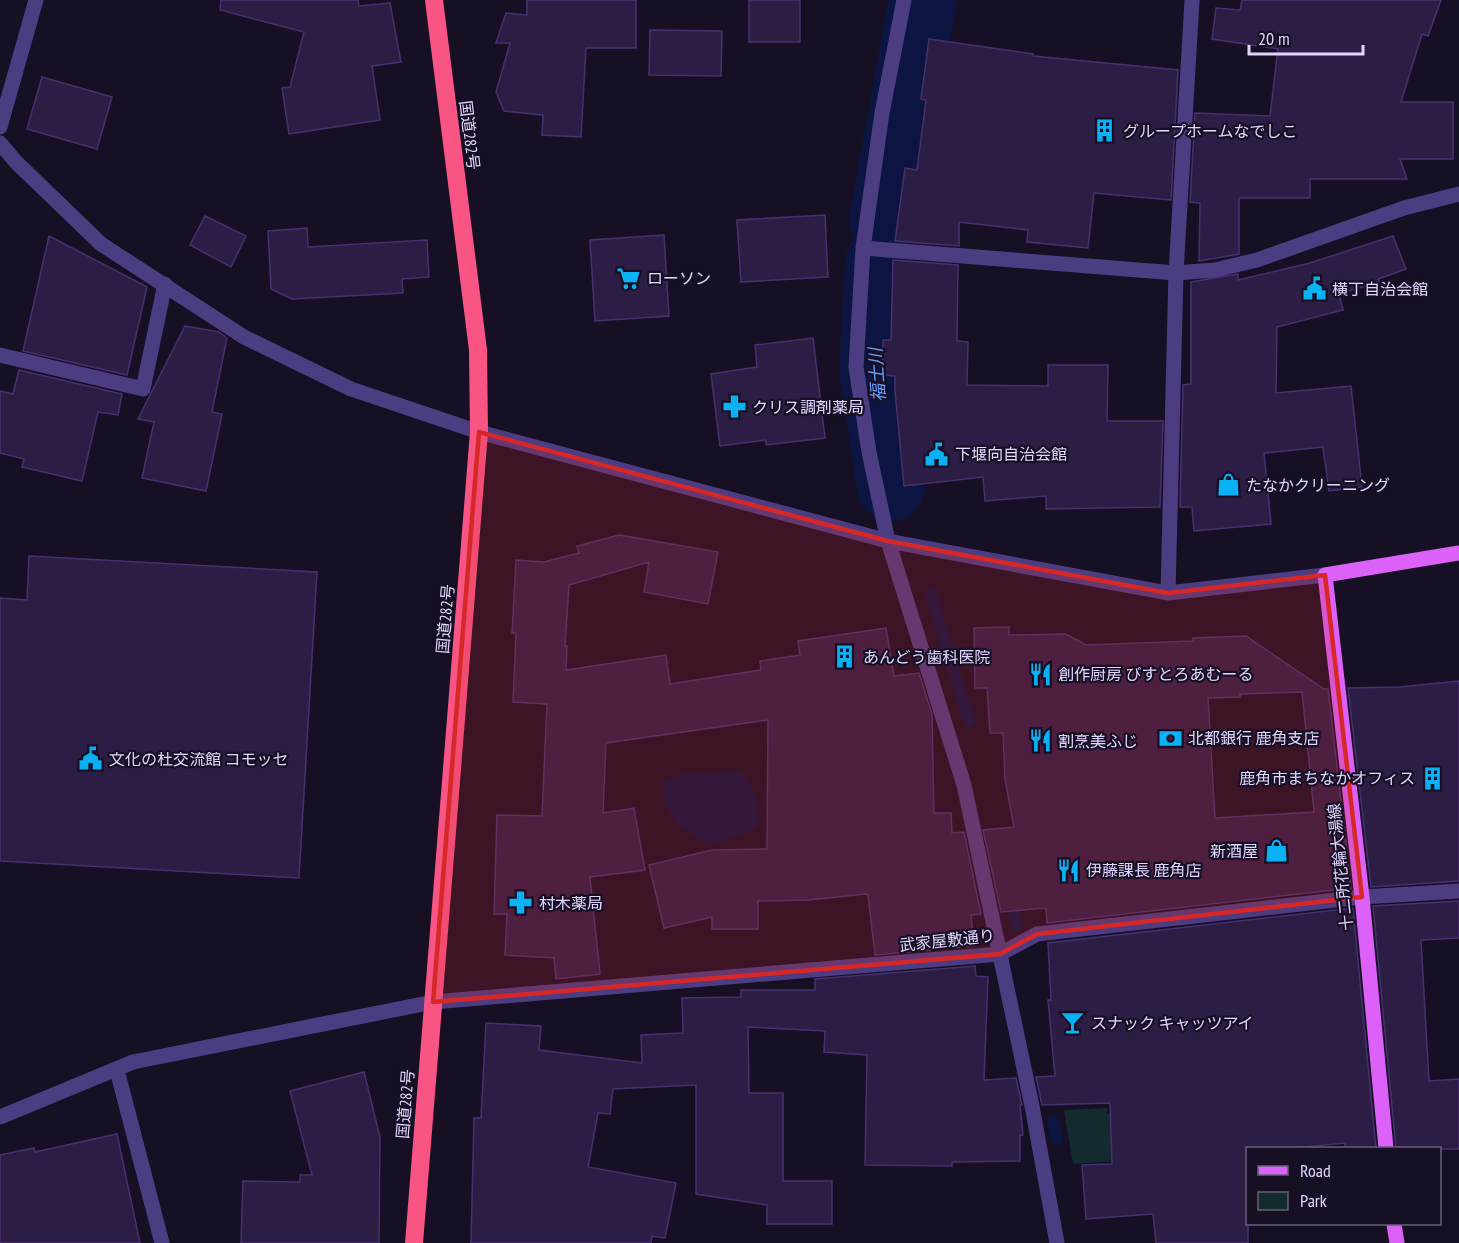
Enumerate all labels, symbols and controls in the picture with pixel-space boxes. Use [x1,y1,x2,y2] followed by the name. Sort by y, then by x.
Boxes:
[1249,18,1363,56] scale bar
[1258,27,1290,50] text: 20 m
[456,99,484,171] street label: 国道282号
[1092,118,1118,144] building icon: グループホームなでしこ
[1123,121,1298,141] place label: グループホームなでしこ
[616,265,642,291] supermarket icon: ローソン
[647,268,711,288] place label: ローソン
[1301,276,1327,302] public building icon: 横丁自治会館
[1332,279,1428,299] place label: 横丁自治会館
[864,345,890,403] water label: 福士川
[721,394,747,420] pharmacy icon: クリス調剤薬局
[752,397,864,417] place label: クリス調剤薬局
[924,441,950,467] public building icon: 下堰向自治会館
[955,444,1067,464] place label: 下堰向自治会館
[1215,472,1241,498] shop icon: たなかクリーニング
[1246,475,1390,495] place label: たなかクリーニング
[432,583,458,655] street label: 国道282号
[832,644,858,670] building icon: あんどう歯科医院
[863,647,991,667] place label: あんどう歯科医院
[1027,661,1053,687] restaurant icon: 創作厨房 びすとろあむーる
[1058,664,1253,684] place label: 創作厨房 びすとろあむーる
[1157,725,1183,751] bank icon: 北都銀行 鹿角支店
[1027,728,1053,754] restaurant icon: 割烹美ふじ
[1188,728,1319,748] place label: 北都銀行 鹿角支店
[1058,731,1138,751] place label: 割烹美ふじ
[78,746,104,772] public building icon: 文化の杜交流館 コモッセ
[109,749,288,769] place label: 文化の杜交流館 コモッセ
[1420,765,1446,791] building icon: 鹿角市まちなかオフィス
[1239,768,1415,788] place label: 鹿角市まちなかオフィス
[1323,802,1357,932] street label: 十二所花輪大湯線
[1263,838,1289,864] shop icon: 新酒屋
[1210,841,1258,861] place label: 新酒屋
[1055,857,1081,883] restaurant icon: 伊藤課長 鹿角店
[1086,860,1201,880] place label: 伊藤課長 鹿角店
[508,890,534,916] pharmacy icon: 村木薬局
[539,893,603,913] place label: 村木薬局
[898,925,996,955] street label: 武家屋敷通り
[1060,1010,1086,1036] bar icon: スナック キャッツアイ
[1091,1013,1254,1033] place label: スナック キャッツアイ
[392,1068,418,1140] street label: 国道282号
[1246,1147,1441,1225] legend
[1300,1159,1331,1182] text: Road
[1300,1189,1327,1212] text: Park

